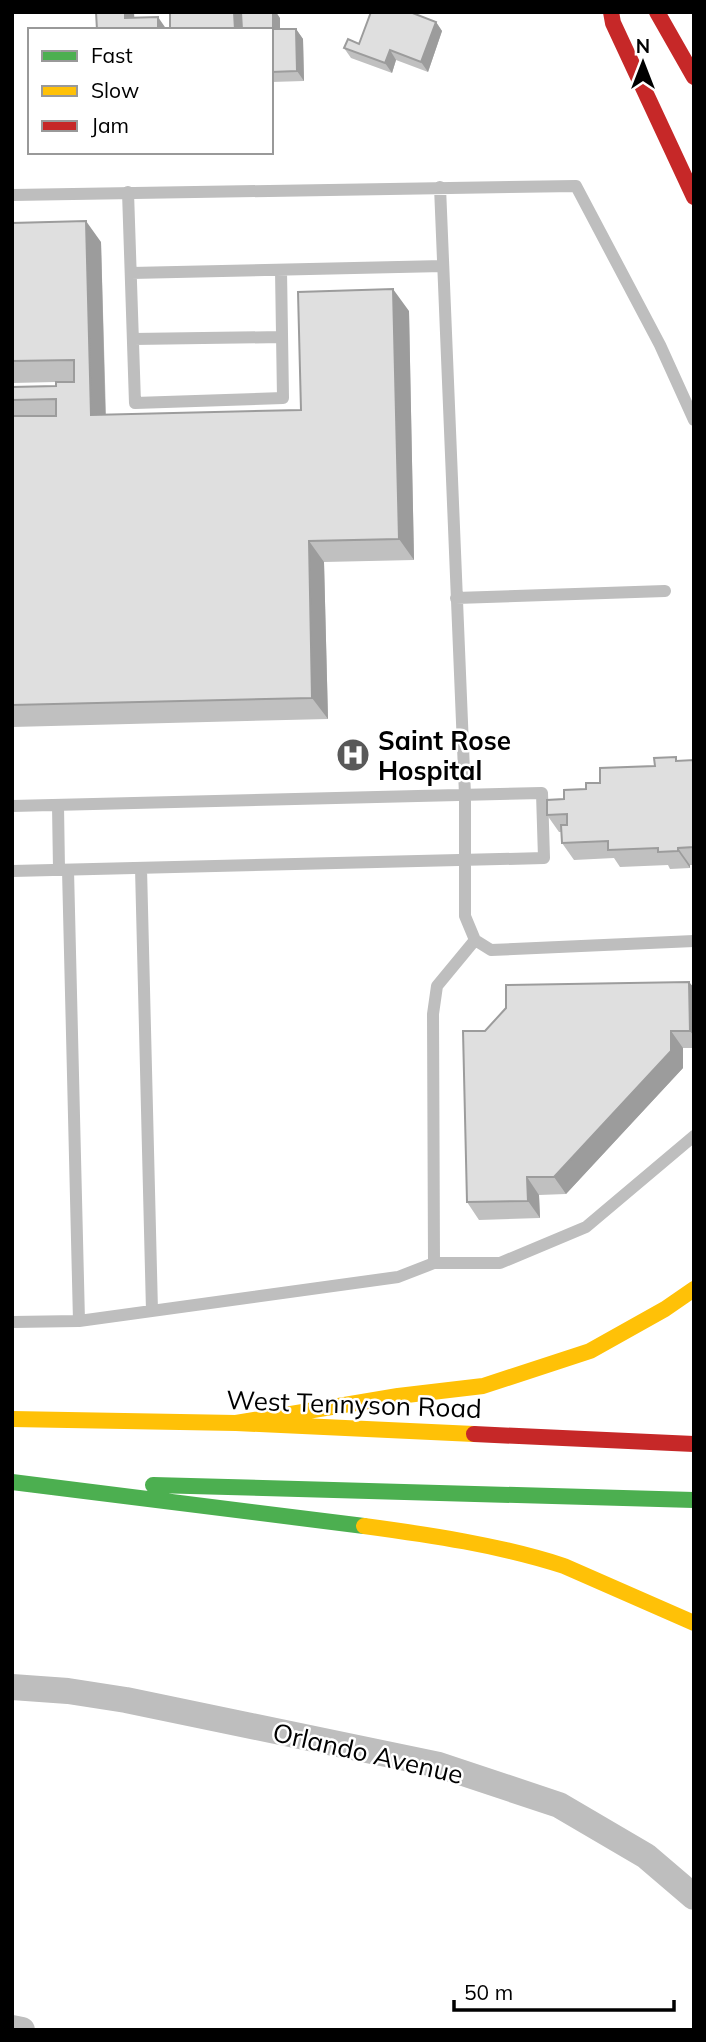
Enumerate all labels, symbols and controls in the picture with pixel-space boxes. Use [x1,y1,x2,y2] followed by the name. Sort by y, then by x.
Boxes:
[28,28,273,154] legend
[608,28,678,98] north arrow
[636,34,650,58] text: N
[91,42,133,68] text: Fast
[91,77,139,103] text: Slow
[91,112,129,138] text: Jam
[378,724,511,787] place label: Saint Rose Hospital
[334,736,372,774] hospital icon: Saint Rose Hospital
[226,1383,482,1425] street label: West Tennyson Road
[270,1715,466,1791] street label: Orlando Avenue
[454,1968,674,2012] scale bar
[464,1979,513,2005] text: 50 m

